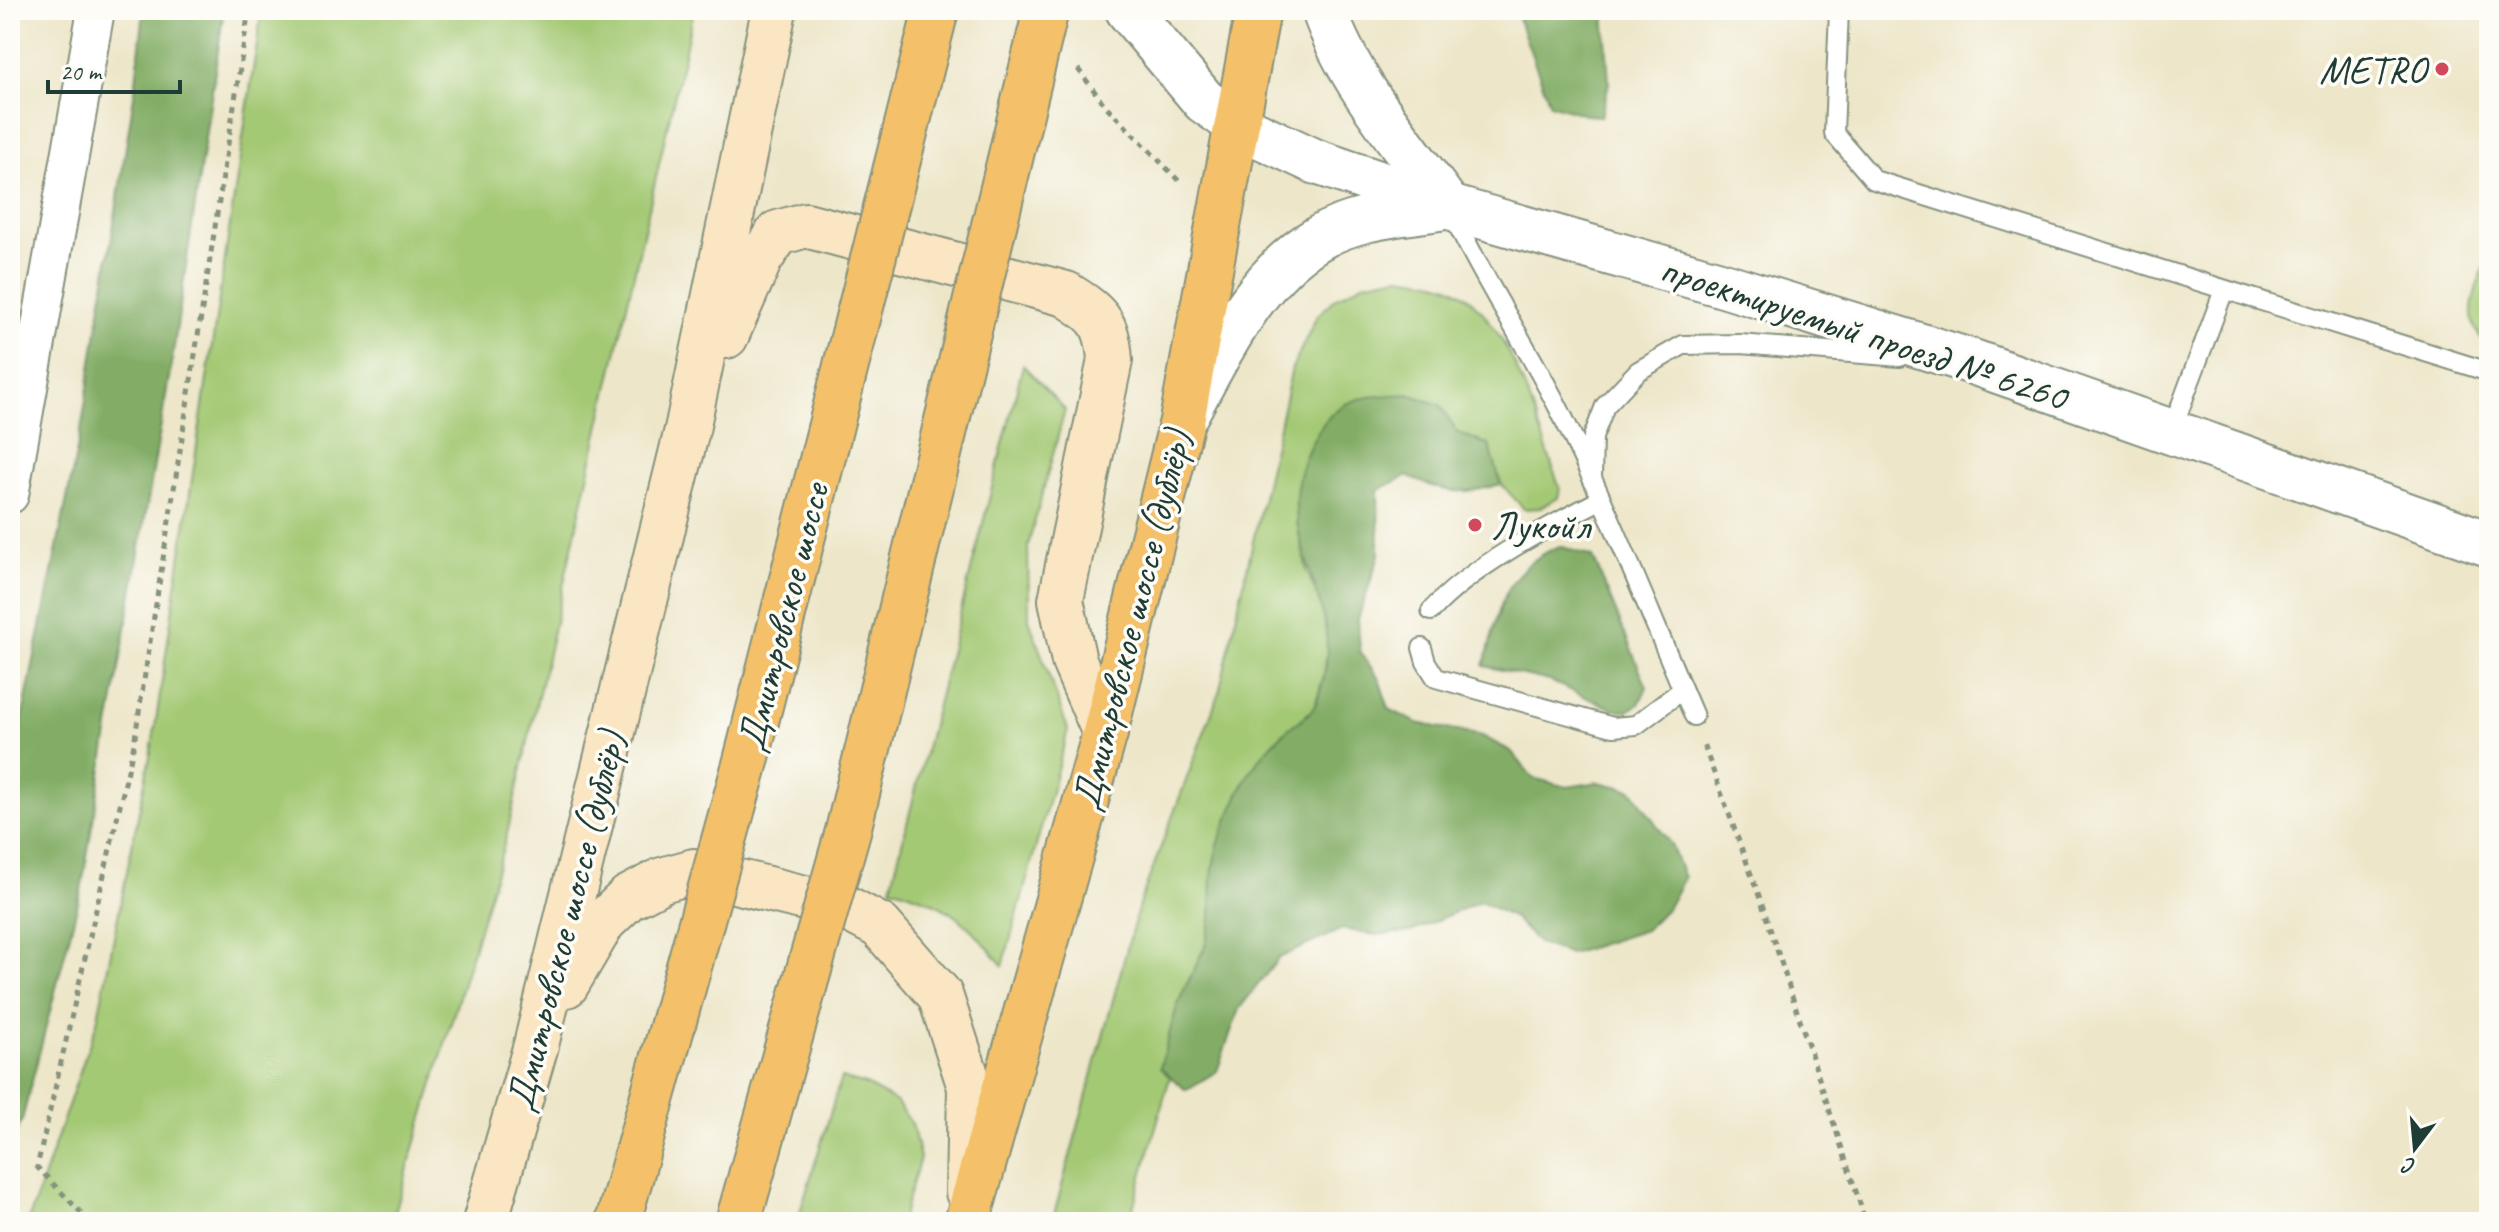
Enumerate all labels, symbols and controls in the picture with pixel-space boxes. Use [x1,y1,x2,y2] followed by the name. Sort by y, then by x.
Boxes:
[48,44,180,94] scale bar
[2319,45,2430,95] place label: METRO
[60,57,103,87] text: 20 m
[2433,60,2451,78] marker: METRO
[1654,244,2076,423] street label: проектируемый проезд № 6260
[1061,423,1204,815] street label: Дмитровское шоссе (дублёр)
[726,475,841,756] street label: Дмитровское шоссе
[1491,501,1593,551] place label: Лукойл
[1466,516,1484,534] marker: Лукойл
[495,724,638,1116] street label: Дмитровское шоссе (дублёр)
[2375,1108,2455,1188] north arrow
[2398,1150,2419,1181] text: С

